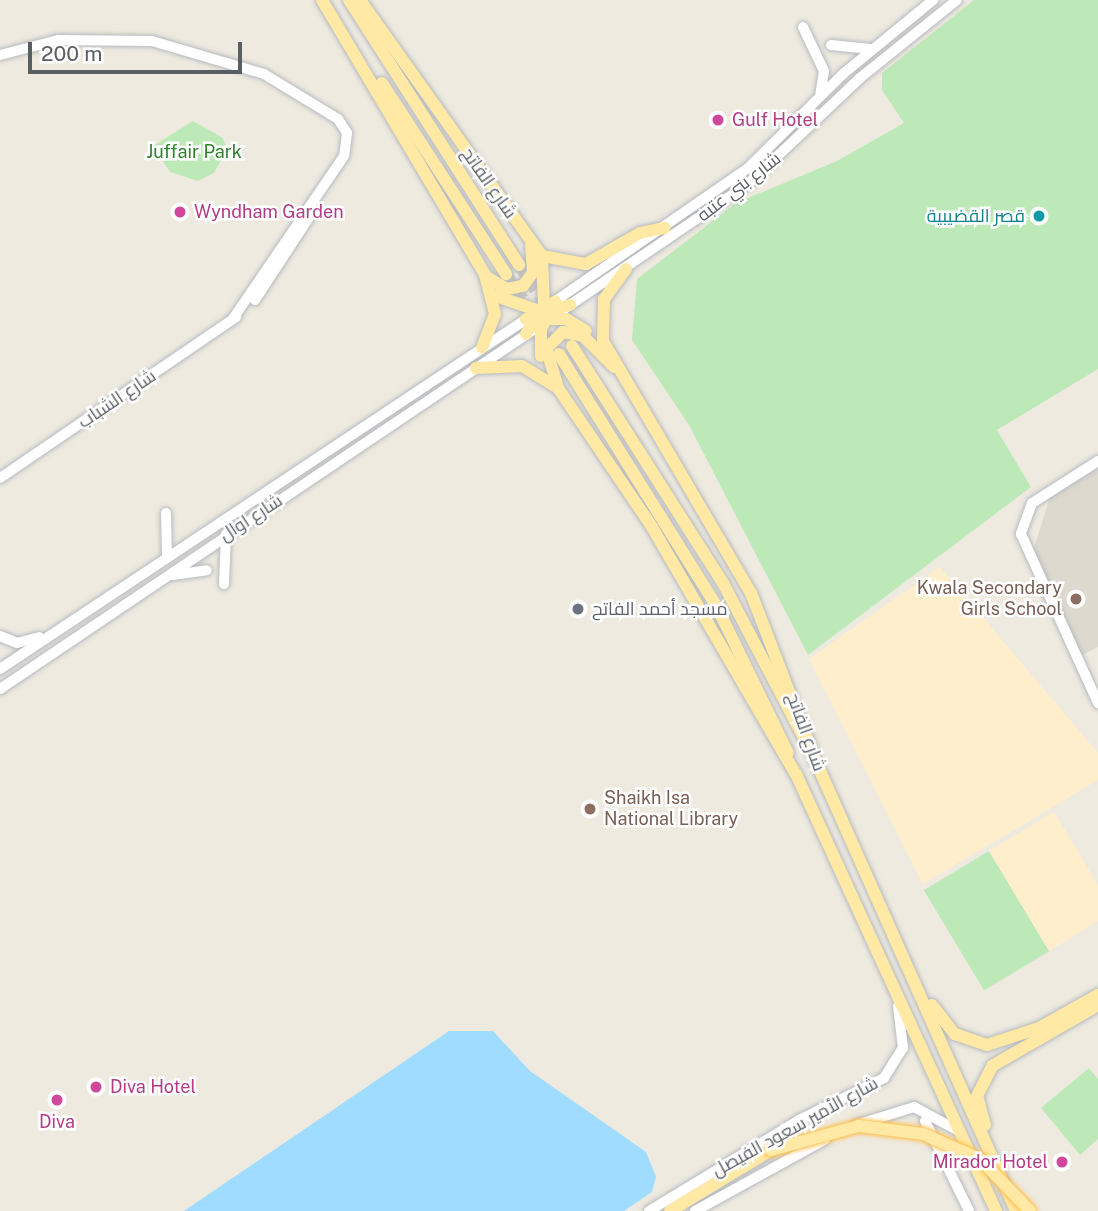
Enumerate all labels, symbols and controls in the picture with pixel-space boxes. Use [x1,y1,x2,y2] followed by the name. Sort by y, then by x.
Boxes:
[32,28,245,72] scale bar
[41,41,102,66] text: 200 m
[732,109,818,131] place label: Gulf Hotel
[710,112,726,128] marker: Gulf Hotel
[146,141,242,163] park label: Juffair Park
[457,143,521,223] street label: شارع الفاتح
[693,148,785,226] street label: شارع بني عتبه
[194,201,344,223] place label: Wyndham Garden
[172,204,188,220] marker: Wyndham Garden
[927,205,1025,227] place label: قصر القضيبية
[1031,208,1047,224] marker: قصر القضيبية
[74,365,160,433] street label: شارع الشباب
[215,490,287,546] street label: شارع اوال
[917,578,1062,620] place label: Kwala Secondary Girls School
[1068,591,1084,607] marker: Kwala Secondary Girls School
[592,598,728,620] place label: مسجد أحمد الفاتح
[570,601,586,617] marker: مسجد أحمد الفاتح
[782,690,830,774] street label: شارع الفاتح
[604,788,738,830] place label: Shaikh Isa National Library
[582,801,598,817] marker: Shaikh Isa National Library
[708,1072,882,1182] street label: شارع الأمير سعود الفيصل
[110,1076,196,1098] place label: Diva Hotel
[88,1079,104,1095] marker: Diva Hotel
[49,1092,65,1108] marker: Diva
[39,1111,75,1133] place label: Diva
[933,1151,1048,1173] place label: Mirador Hotel
[1054,1154,1070,1170] marker: Mirador Hotel

